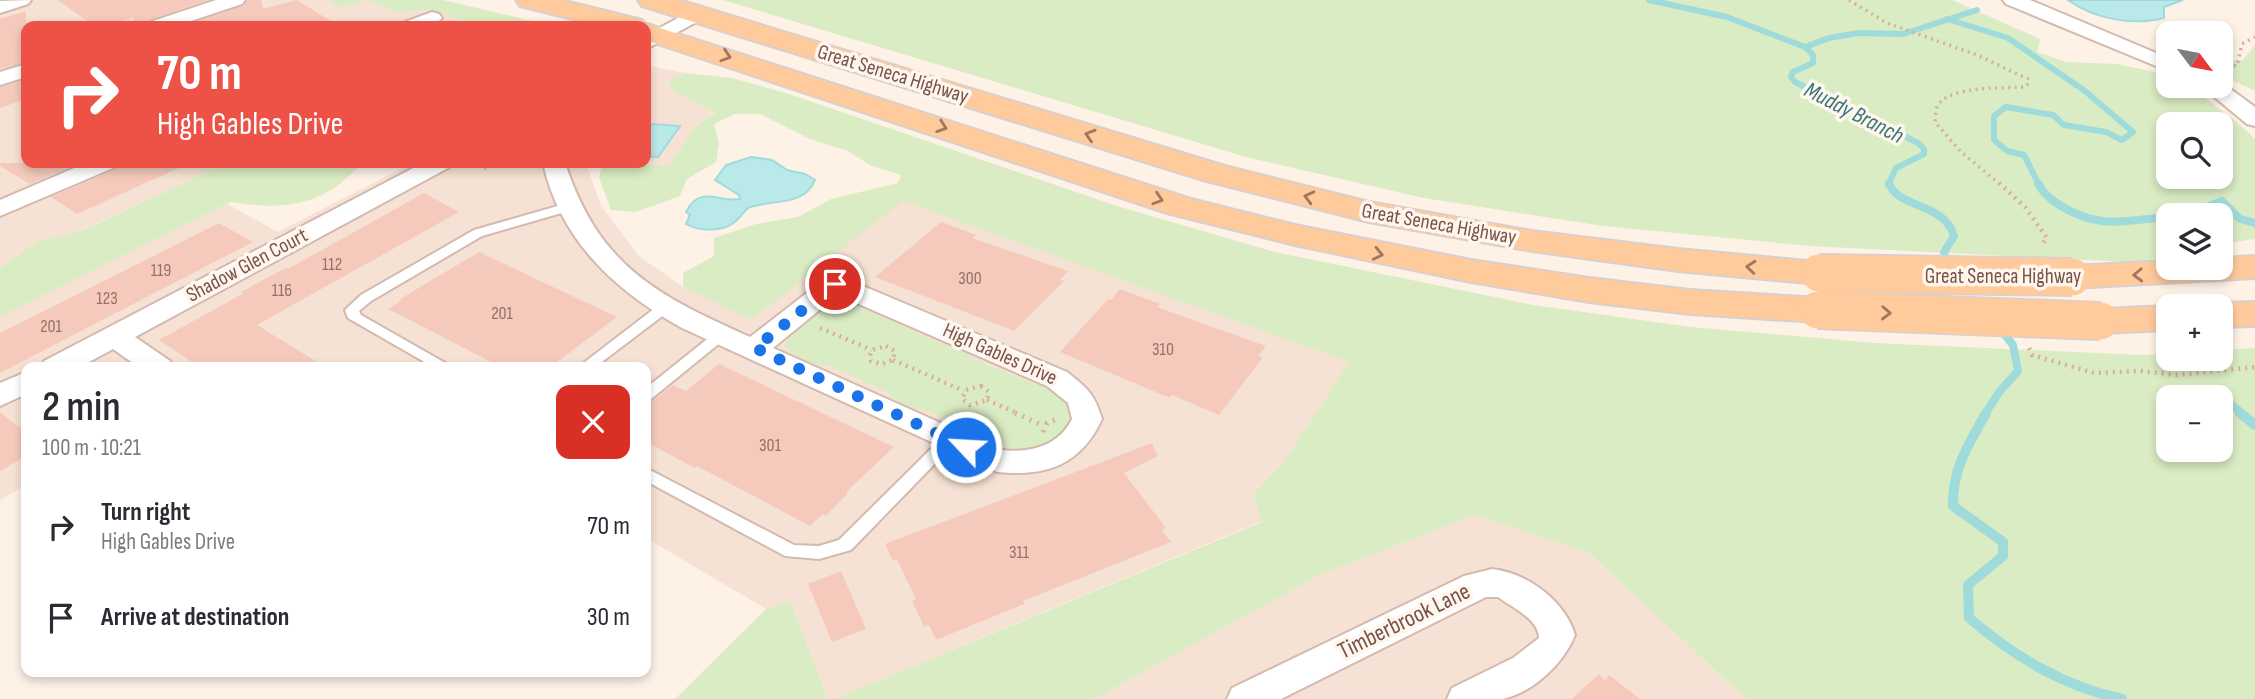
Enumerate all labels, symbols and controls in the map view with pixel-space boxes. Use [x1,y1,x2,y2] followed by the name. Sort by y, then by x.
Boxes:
[2156,21,2233,98] north arrow
[2156,21,2233,462] map controls
[815,39,971,109] street label: Great Seneca Highway
[157,45,242,104] text: 70 m
[719,48,731,62] one-way arrow
[42,49,133,140] icon: right
[1800,76,1909,150] water label: Muddy Branch
[157,105,343,144] text: High Gables Drive
[2156,112,2233,189] button: search
[935,119,947,133] one-way arrow
[1084,128,1096,143] one-way arrow
[1151,191,1163,205] one-way arrow
[1303,191,1315,205] one-way arrow
[1360,198,1518,250] street label: Great Seneca Highway
[2156,203,2233,280] button: layers
[182,223,312,307] street label: Shadow Glen Court
[1372,245,1384,260] one-way arrow
[322,254,342,275] house number: 112
[805,254,865,314] pin
[151,260,171,281] house number: 119
[1745,260,1756,275] one-way arrow
[1925,264,2081,289] street label: Great Seneca Highway
[816,265,854,303] icon: arrive
[2132,267,2143,282] one-way arrow
[958,268,982,289] house number: 300
[272,280,292,301] house number: 116
[96,288,118,309] house number: 123
[2156,294,2233,371] button: +
[491,303,514,324] house number: 201
[1881,305,1892,320] one-way arrow
[40,316,63,337] house number: 201
[939,318,1061,390] street label: High Gables Drive
[1152,339,1174,360] house number: 310
[42,382,121,433] text: 2 min
[556,385,630,459] button: close
[2156,385,2233,462] button: −
[929,410,1003,484] position arrow
[42,434,141,462] text: 100 m · 10:21
[759,435,782,456] house number: 301
[101,497,190,528] text: Turn right
[42,508,80,546] icon: right
[587,511,630,542] text: 70 m
[101,528,235,556] text: High Gables Drive
[1009,542,1030,563] house number: 311
[1333,577,1475,665] street label: Timberbrook Lane
[42,599,80,637] icon: arrive
[101,602,289,633] text: Arrive at destination
[587,602,630,633] text: 30 m

